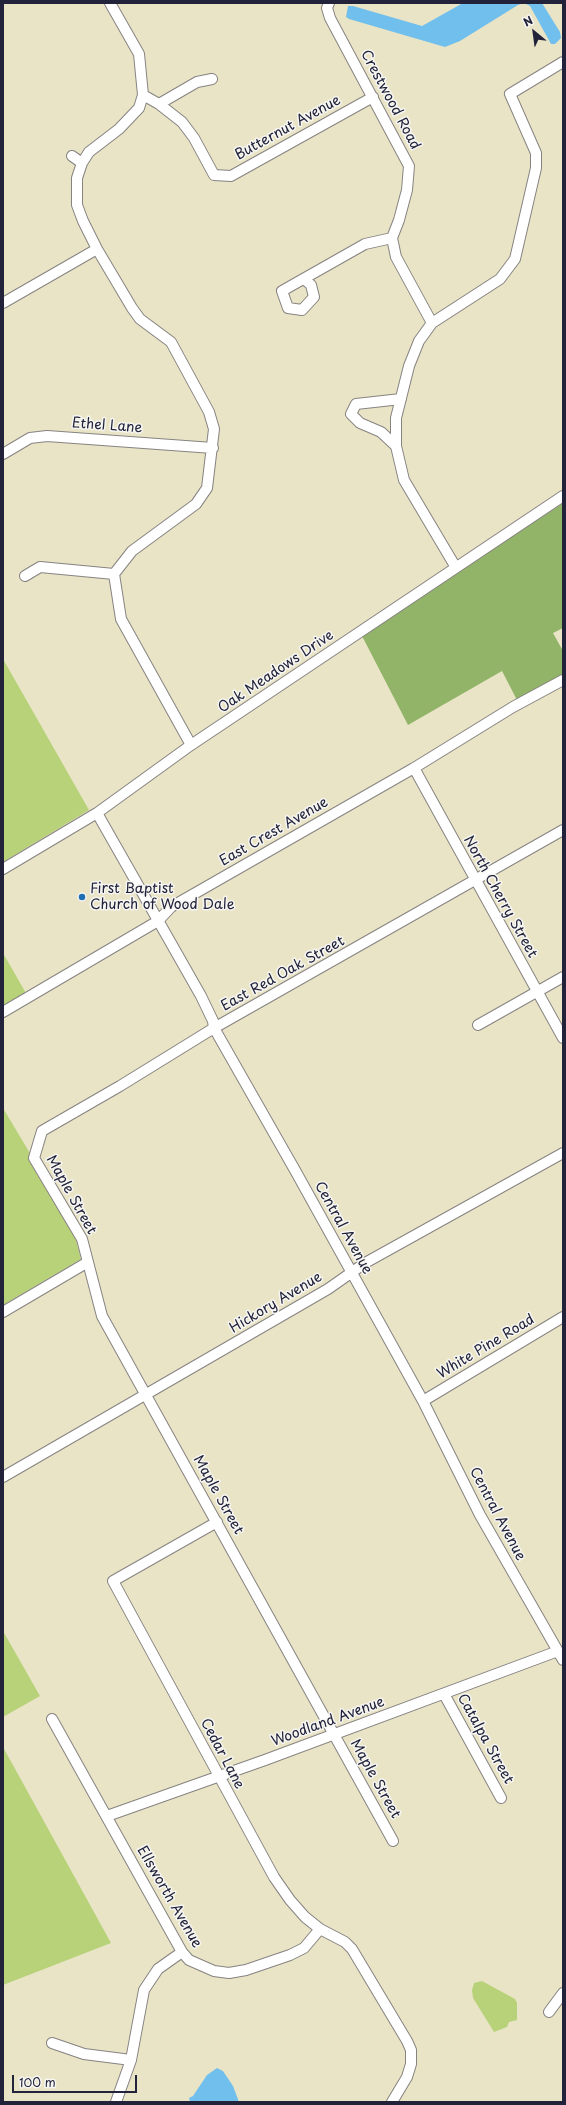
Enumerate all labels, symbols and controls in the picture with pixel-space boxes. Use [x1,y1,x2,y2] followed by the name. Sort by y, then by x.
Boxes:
[514,12,554,52] north arrow
[520,12,536,31] text: N
[357,47,423,153] street label: Crestwood Road
[232,92,344,164] street label: Butternut Avenue
[71,415,143,437] street label: Ethel Lane
[215,627,337,717] street label: Oak Meadows Drive
[217,794,331,870] street label: East Crest Avenue
[460,833,540,961] street label: North Cherry Street
[90,881,235,914] place label: First Baptist Church of Wood Dale
[77,892,87,902] marker: First Baptist Church of Wood Dale
[218,933,348,1015] street label: East Red Oak Street
[42,1153,100,1237] street label: Maple Street
[311,1179,375,1277] street label: Central Avenue
[227,1269,325,1337] street label: Hickory Avenue
[434,1311,538,1383] street label: White Pine Road
[189,1453,247,1537] street label: Maple Street
[465,1464,529,1564] street label: Central Avenue
[453,1691,517,1787] street label: Catalpa Street
[269,1694,387,1750] street label: Woodland Avenue
[196,1716,248,1792] street label: Cedar Lane
[346,1737,404,1821] street label: Maple Street
[133,1843,205,1951] street label: Ellsworth Avenue
[14,2067,139,2093] scale bar
[19,2073,56,2091] text: 100 m

